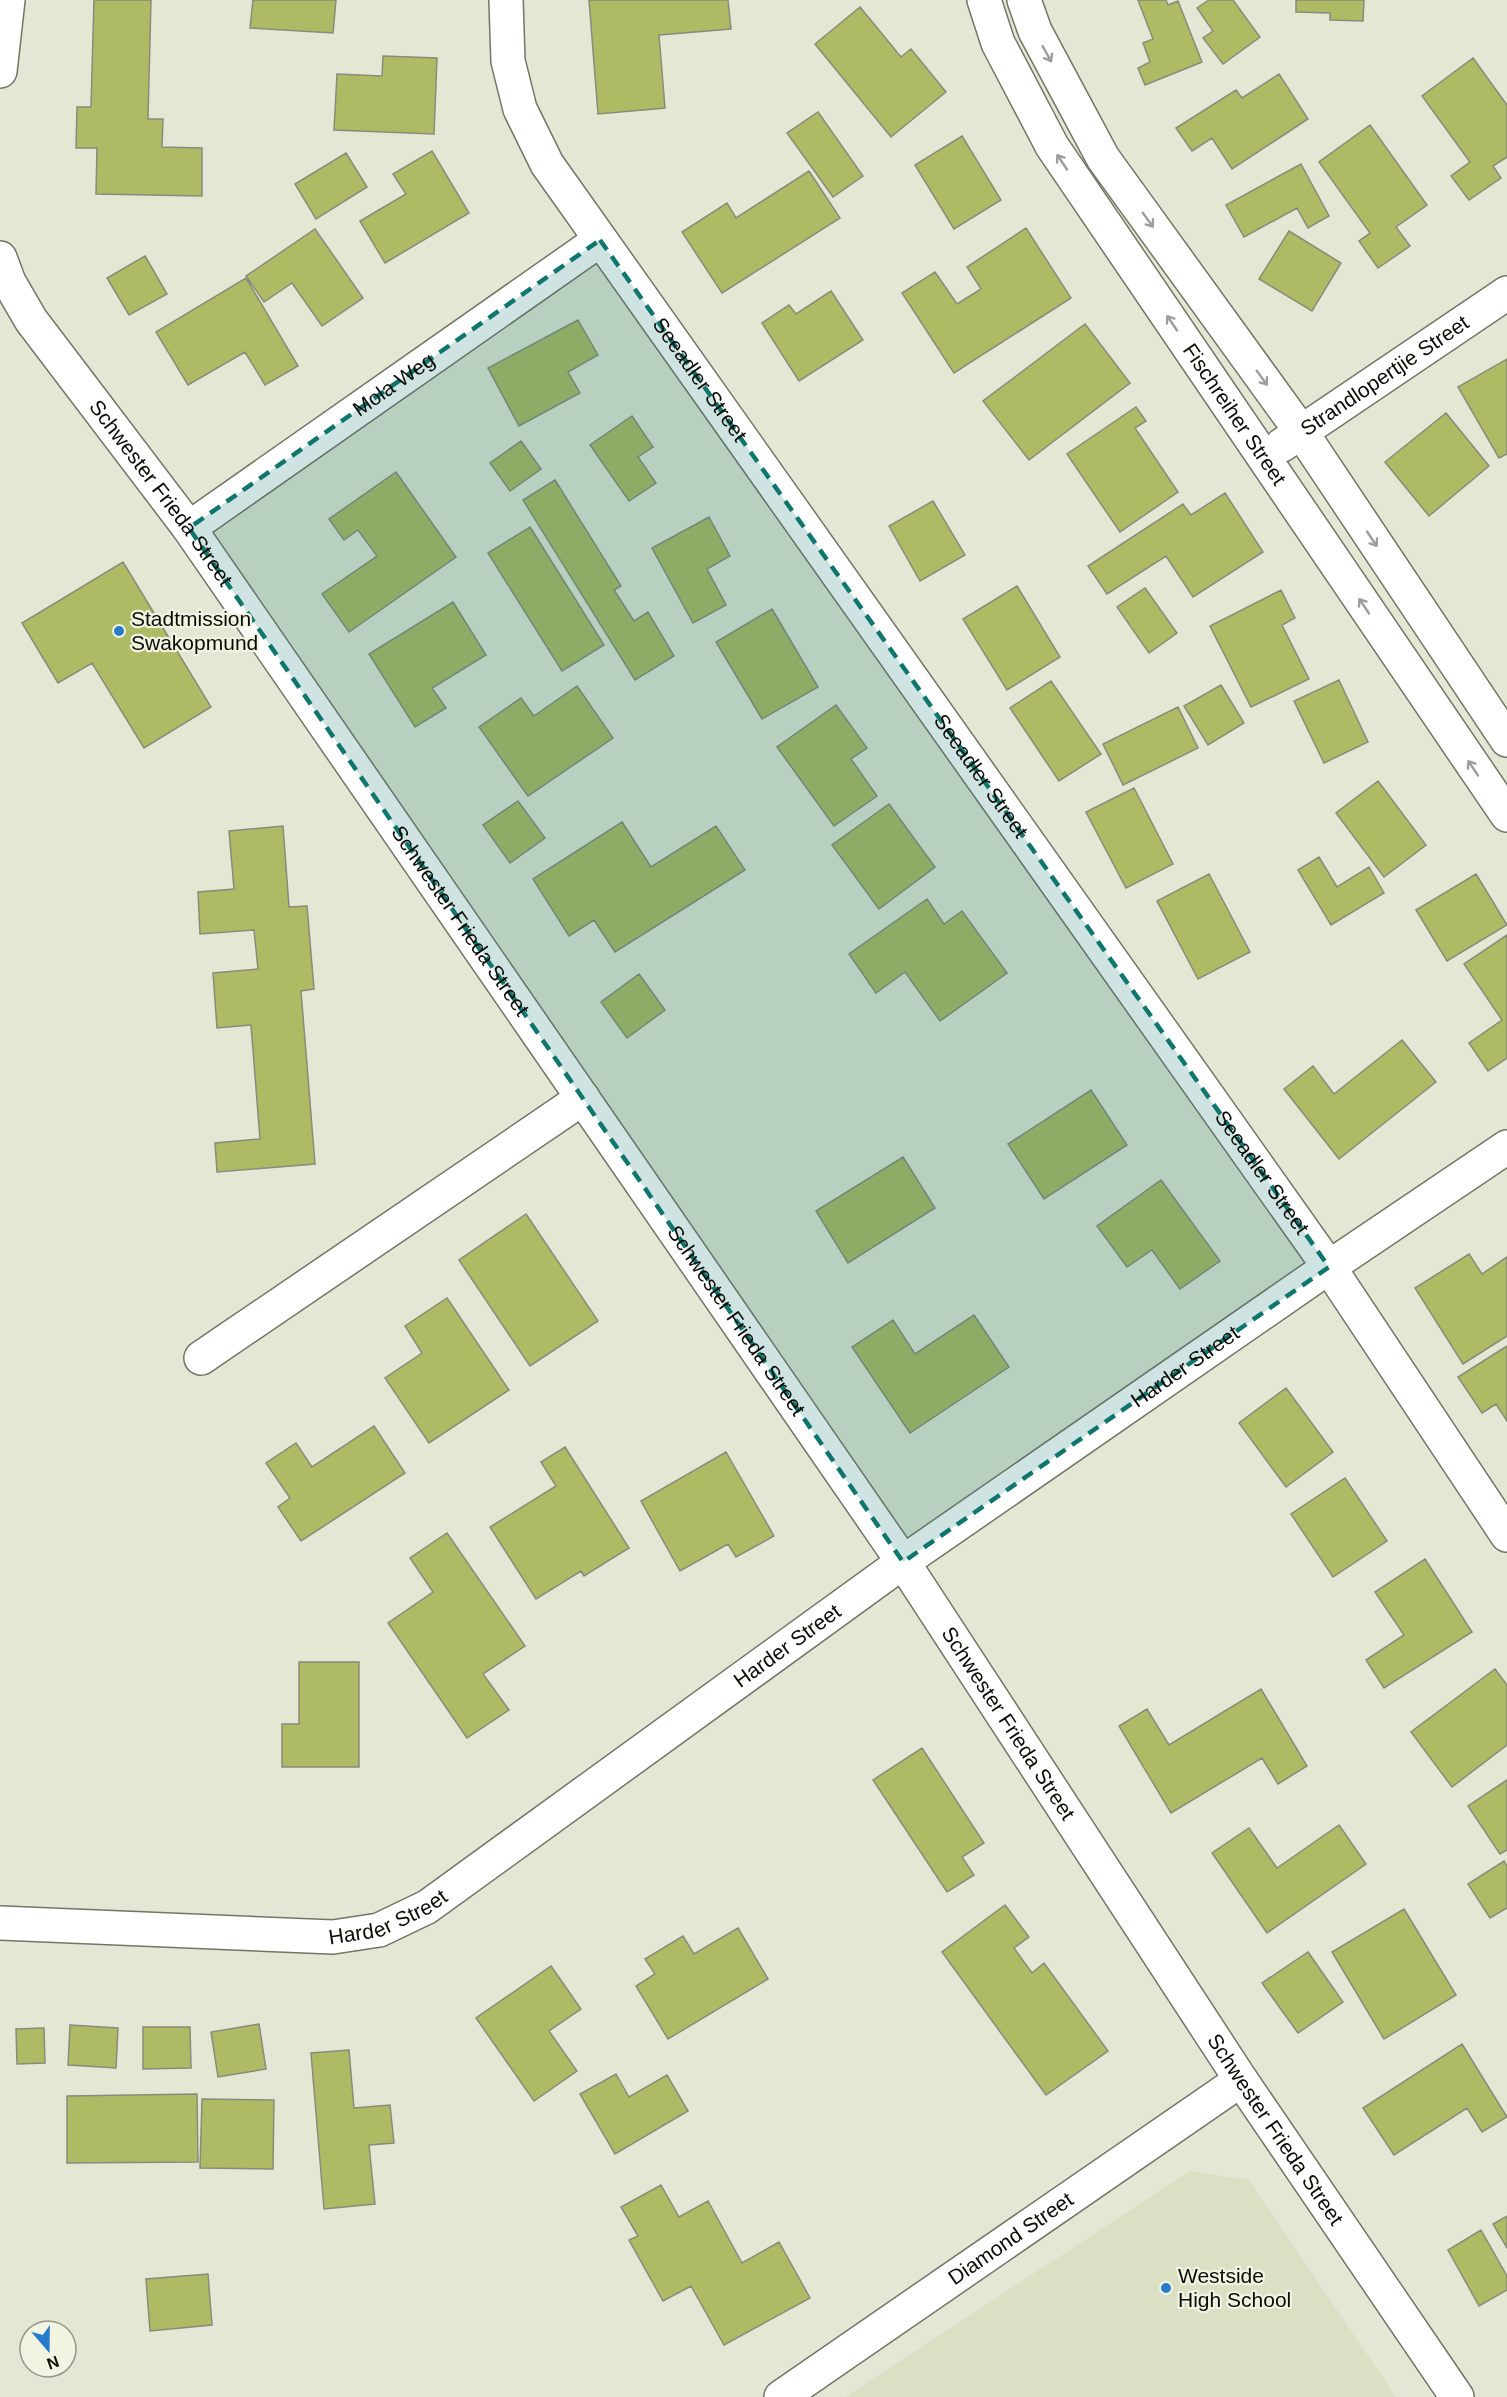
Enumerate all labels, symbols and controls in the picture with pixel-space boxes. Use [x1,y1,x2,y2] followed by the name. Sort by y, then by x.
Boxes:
[1042,44,1053,62] one-way arrow
[1056,154,1068,170] one-way arrow
[1142,211,1154,227] one-way arrow
[1296,310,1473,440] street label: Strandlopertjie Street
[649,313,752,446] street label: Seeadler Street
[1165,315,1178,332] one-way arrow
[1179,339,1291,489] street label: Fischreiher Street
[348,348,439,421] street label: Mola Weg
[1256,370,1268,386] one-way arrow
[85,395,238,590] street label: Schwester Frieda Street
[1367,530,1379,547] one-way arrow
[1357,598,1370,615] one-way arrow
[131,607,258,654] place label: Stadtmission Swakopmund
[112,624,126,638] marker: Stadtmission Swakopmund
[930,710,1033,842] street label: Seeadler Street
[1467,760,1479,776] one-way arrow
[387,821,534,1020] street label: Schwester Frieda Street
[1211,1106,1314,1239] street label: Seeadler Street
[663,1221,810,1420] street label: Schwester Frieda Street
[1126,1321,1243,1412] street label: Harder Street
[729,1599,845,1692] street label: Harder Street
[937,1622,1080,1824] street label: Schwester Frieda Street
[327,1884,451,1949] street label: Harder Street
[1203,2029,1348,2229] street label: Schwester Frieda Street
[944,2187,1077,2289] street label: Diamond Street
[1178,2264,1291,2311] place label: Westside High School
[1159,2281,1173,2295] marker: Westside High School
[18,2319,78,2379] north arrow
[45,2353,61,2373] text: N

